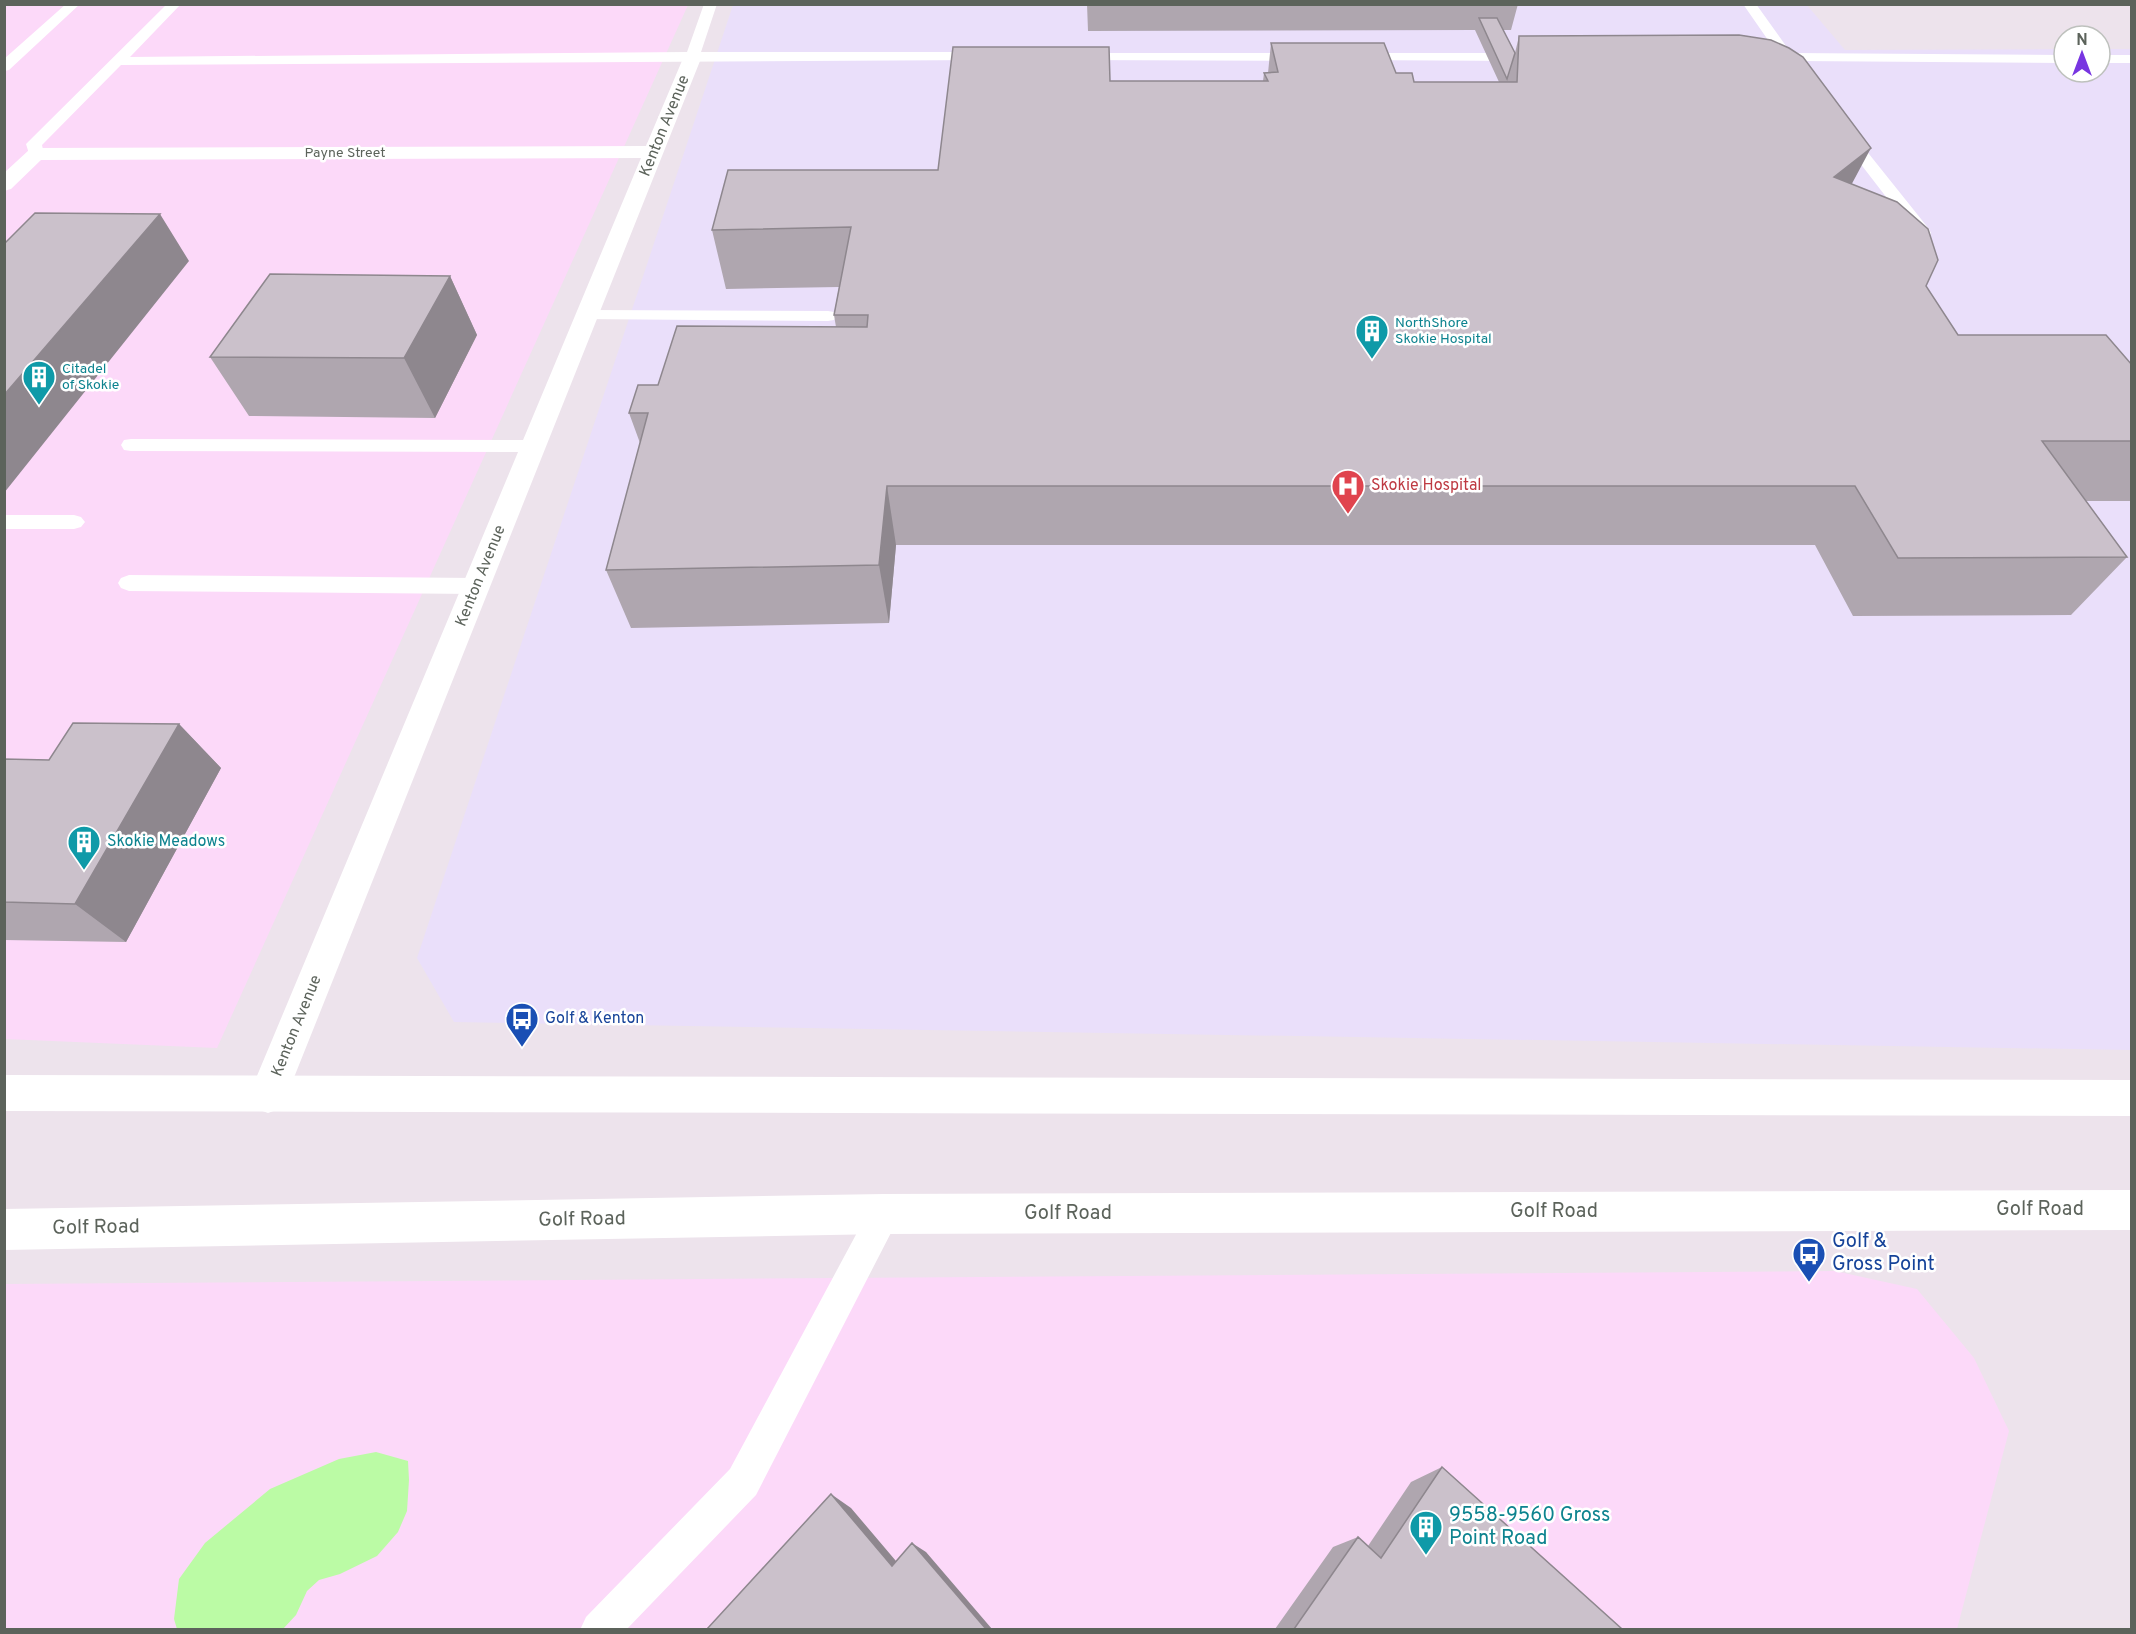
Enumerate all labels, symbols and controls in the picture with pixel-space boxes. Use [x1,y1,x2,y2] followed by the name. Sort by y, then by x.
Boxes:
[2052,24,2112,84] north arrow
[2076,31,2088,51] text: N
[635,72,695,180] street label: Kenton Avenue
[305,145,385,162] street label: Payne Street
[1354,313,1390,360] building icon: NorthShore Skokie Hospital
[1395,315,1492,348] place label: NorthShore Skokie Hospital
[21,359,57,406] building icon: Citadel of Skokie
[62,361,119,394] place label: Citadel of Skokie
[1330,468,1366,515] hospital icon: Skokie Hospital
[1371,476,1482,496] place label: Skokie Hospital
[451,522,511,630] street label: Kenton Avenue
[66,824,102,871] building icon: Skokie Meadows
[107,832,225,852] place label: Skokie Meadows
[267,972,327,1080] street label: Kenton Avenue
[504,1001,540,1048] bus stop icon: Golf & Kenton
[545,1009,644,1029] place label: Golf & Kenton
[1996,1197,2084,1223] street label: Golf Road
[1510,1199,1598,1225] street label: Golf Road
[1024,1201,1112,1227] street label: Golf Road
[538,1206,626,1234] street label: Golf Road
[52,1214,140,1242] street label: Golf Road
[1832,1229,1935,1278] place label: Golf & Gross Point
[1791,1236,1827,1283] bus stop icon: Golf & Gross Point
[1449,1503,1610,1552] place label: 9558-9560 Gross Point Road
[1408,1509,1444,1556] building icon: 9558-9560 Gross Point Road

